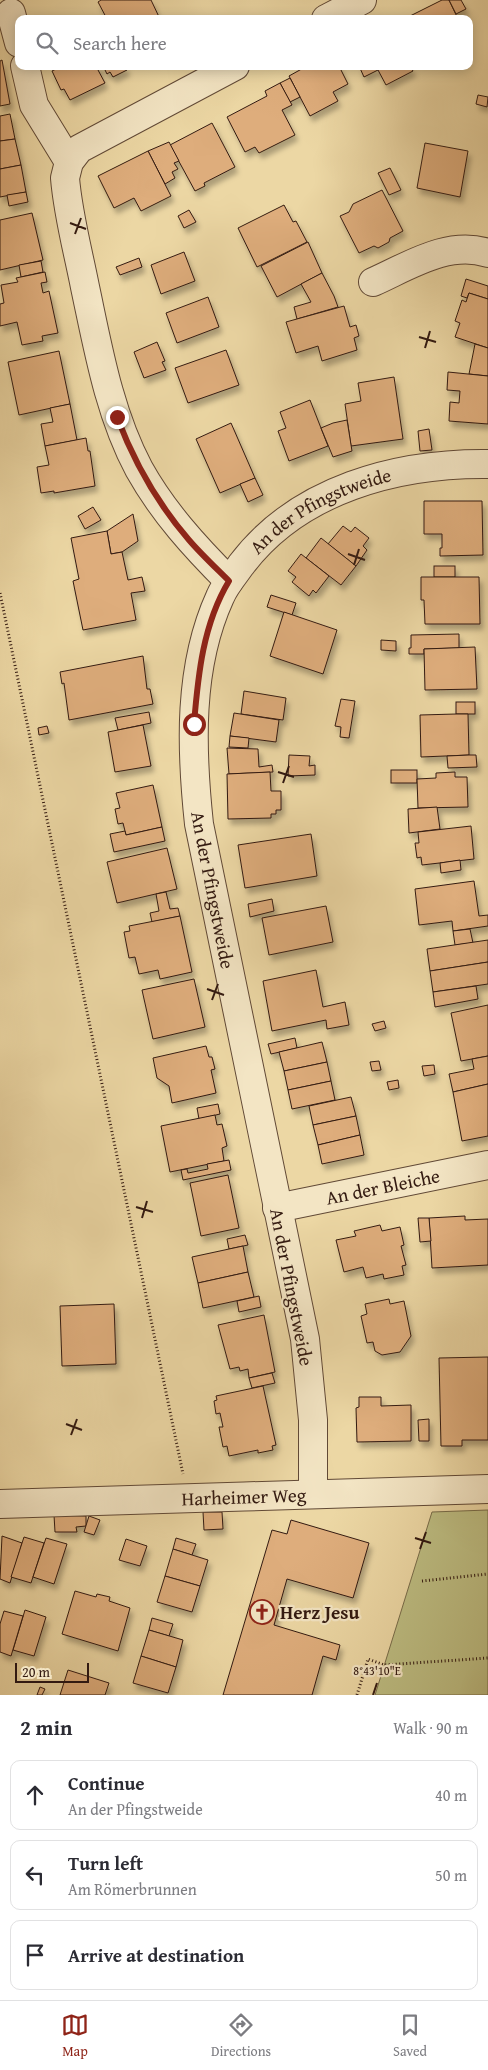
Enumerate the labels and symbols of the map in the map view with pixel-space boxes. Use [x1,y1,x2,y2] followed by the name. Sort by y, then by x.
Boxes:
[106,406,129,429] route end
[243,460,394,560] street label: An der Pfingstweide
[183,713,206,736] route start
[184,809,242,971] street label: An der Pfingstweide
[323,1161,442,1212] street label: An der Bleiche
[263,1206,321,1368] street label: An der Pfingstweide
[181,1480,307,1513] street label: Harheimer Weg
[280,1598,360,1626] place label: Herz Jesu
[249,1599,275,1625] church icon: Herz Jesu
[15,1660,89,1683] scale bar
[353,1662,401,1679] text: 8°43'10"E

